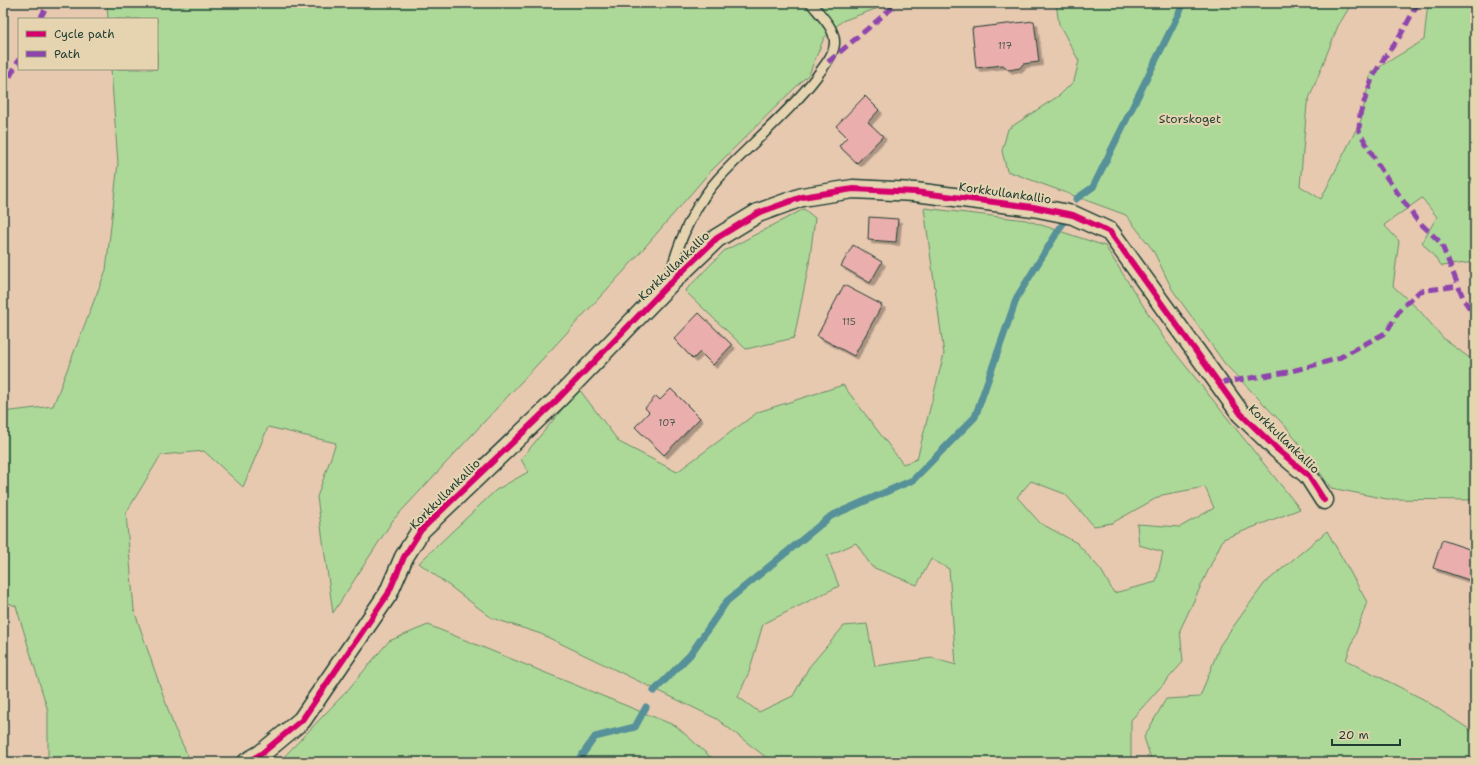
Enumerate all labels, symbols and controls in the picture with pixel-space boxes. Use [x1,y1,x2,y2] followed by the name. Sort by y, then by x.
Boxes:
[18,18,158,70] legend
[54,26,115,42] text: Cycle path
[998,39,1012,52] house number: 117
[54,46,80,62] text: Path
[1159,111,1221,127] park label: Storskoget
[958,179,1052,207] street label: Korkkullankallio
[635,228,713,304] street label: Korkkullankallio
[842,315,856,328] house number: 115
[1245,401,1323,477] street label: Korkkullankallio
[658,416,676,429] house number: 107
[406,455,484,533] street label: Korkkullankallio
[1332,721,1400,747] scale bar
[1338,727,1369,743] text: 20 m

